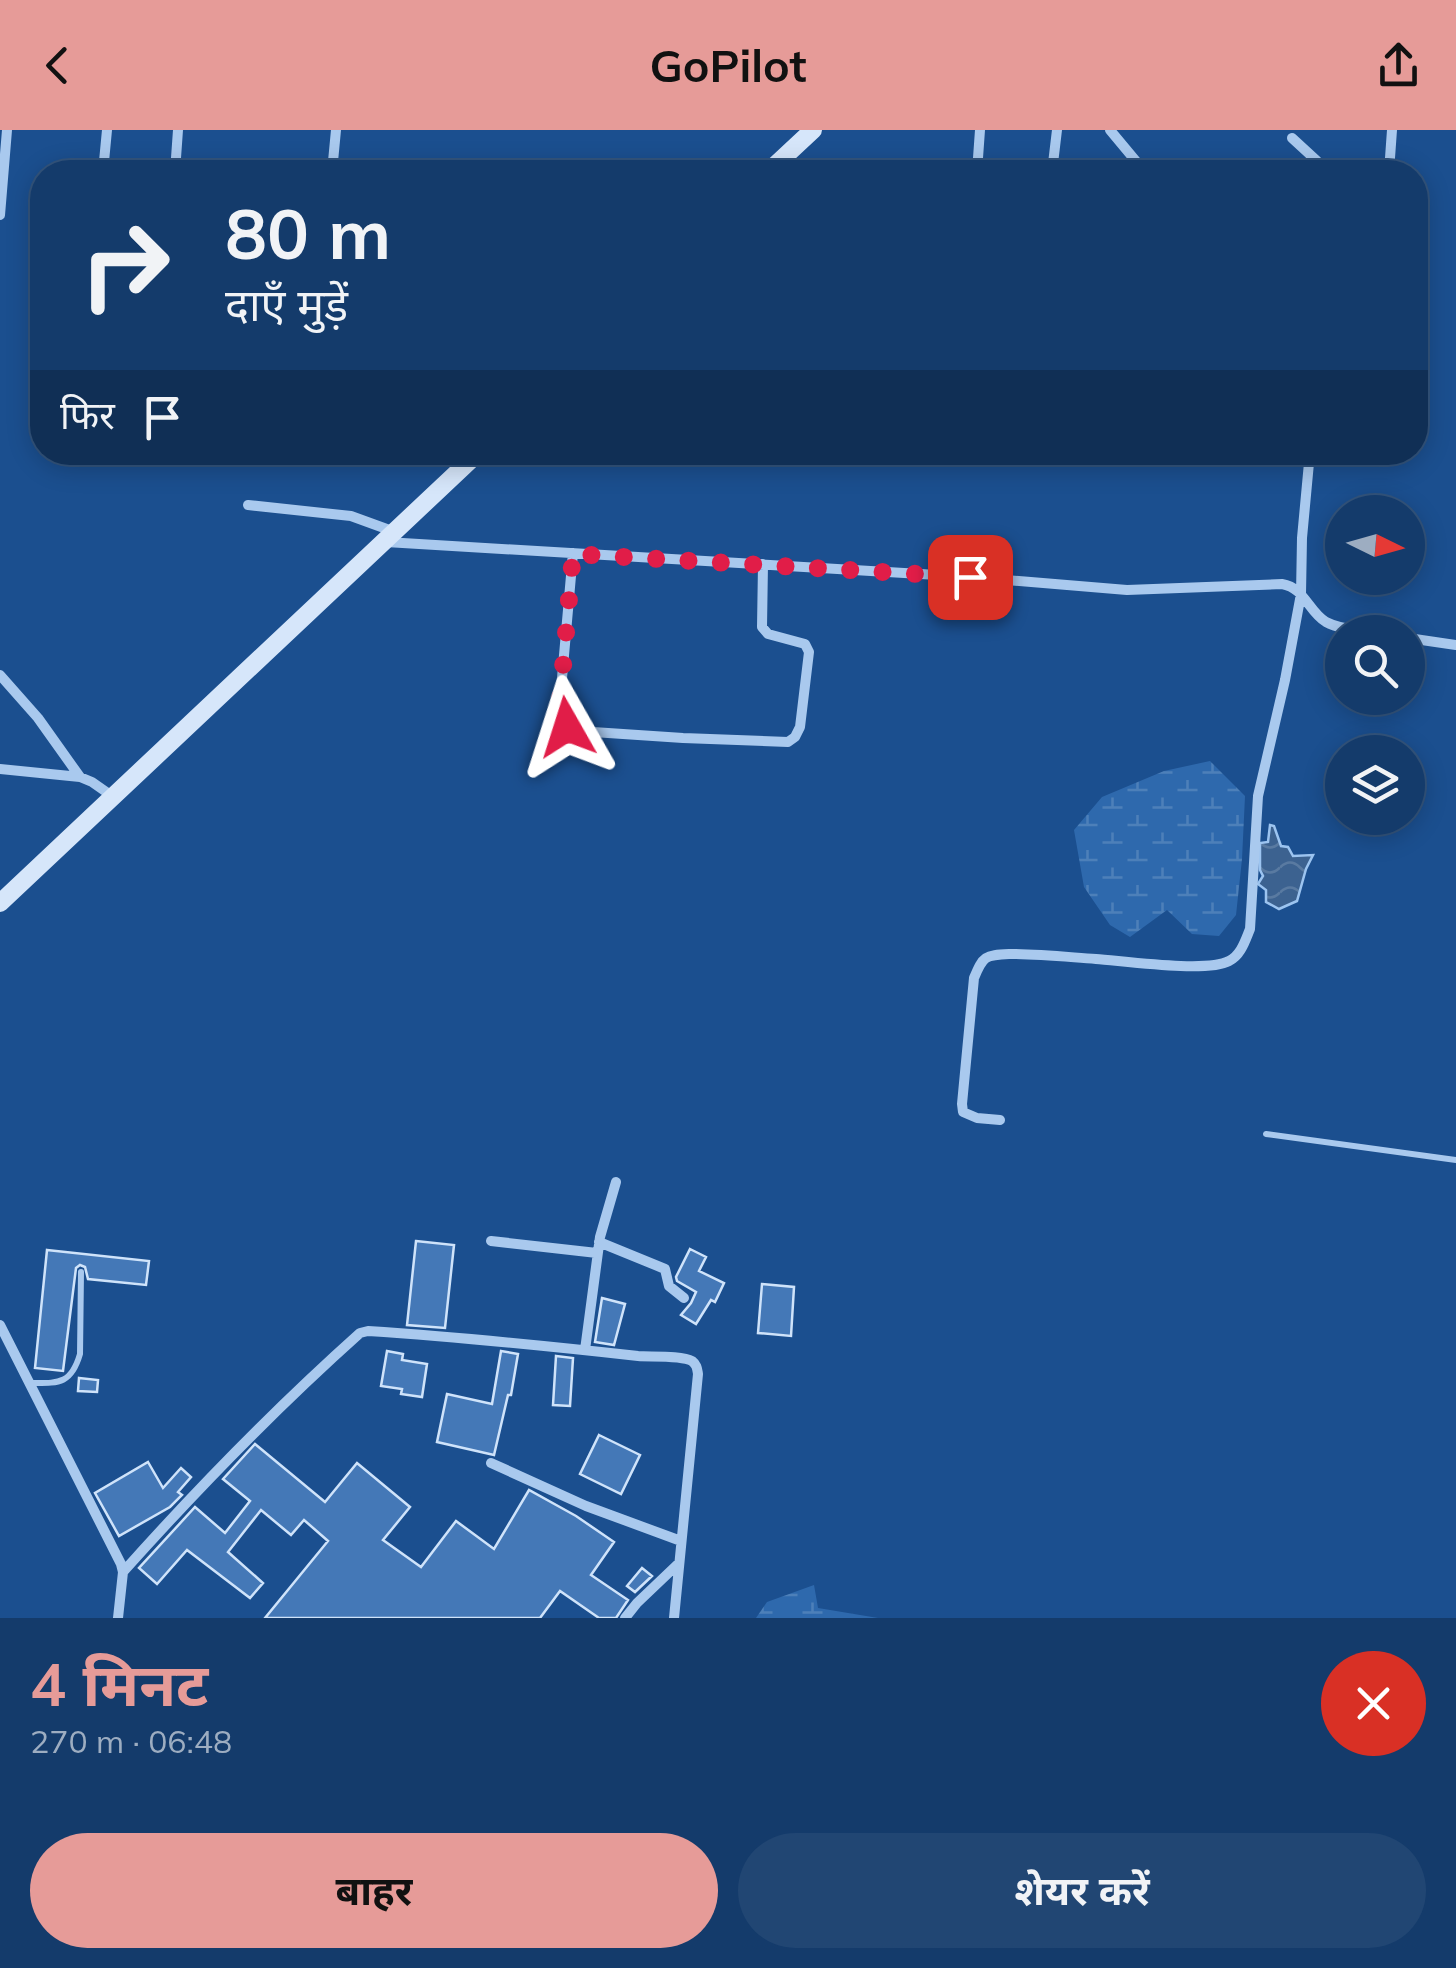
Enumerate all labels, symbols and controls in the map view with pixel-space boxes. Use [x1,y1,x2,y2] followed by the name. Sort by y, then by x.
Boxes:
[650,37,806,93] text: GoPilot
[30,38,85,93] icon: back
[1371,38,1426,93] icon: share
[225,189,391,277] text: 80 m
[60,200,190,330] icon: right
[225,276,348,332] text: दाएँ मुड़ें
[135,390,190,445] icon: arrive
[60,391,115,439] text: फिर
[1325,495,1425,595] north arrow
[1325,495,1425,835] map controls
[928,535,1013,620] pin
[943,550,998,605] icon: arrive
[1325,615,1425,715] button: search
[515,675,619,779] position arrow
[1325,735,1425,835] button: layers
[30,1646,208,1721] text: 4 मिनट
[1321,1651,1426,1756] button: close
[30,1721,232,1761] text: 270 m · 06:48
[30,1833,718,1948] button: बाहर
[738,1833,1426,1948] button: शेयर करें

